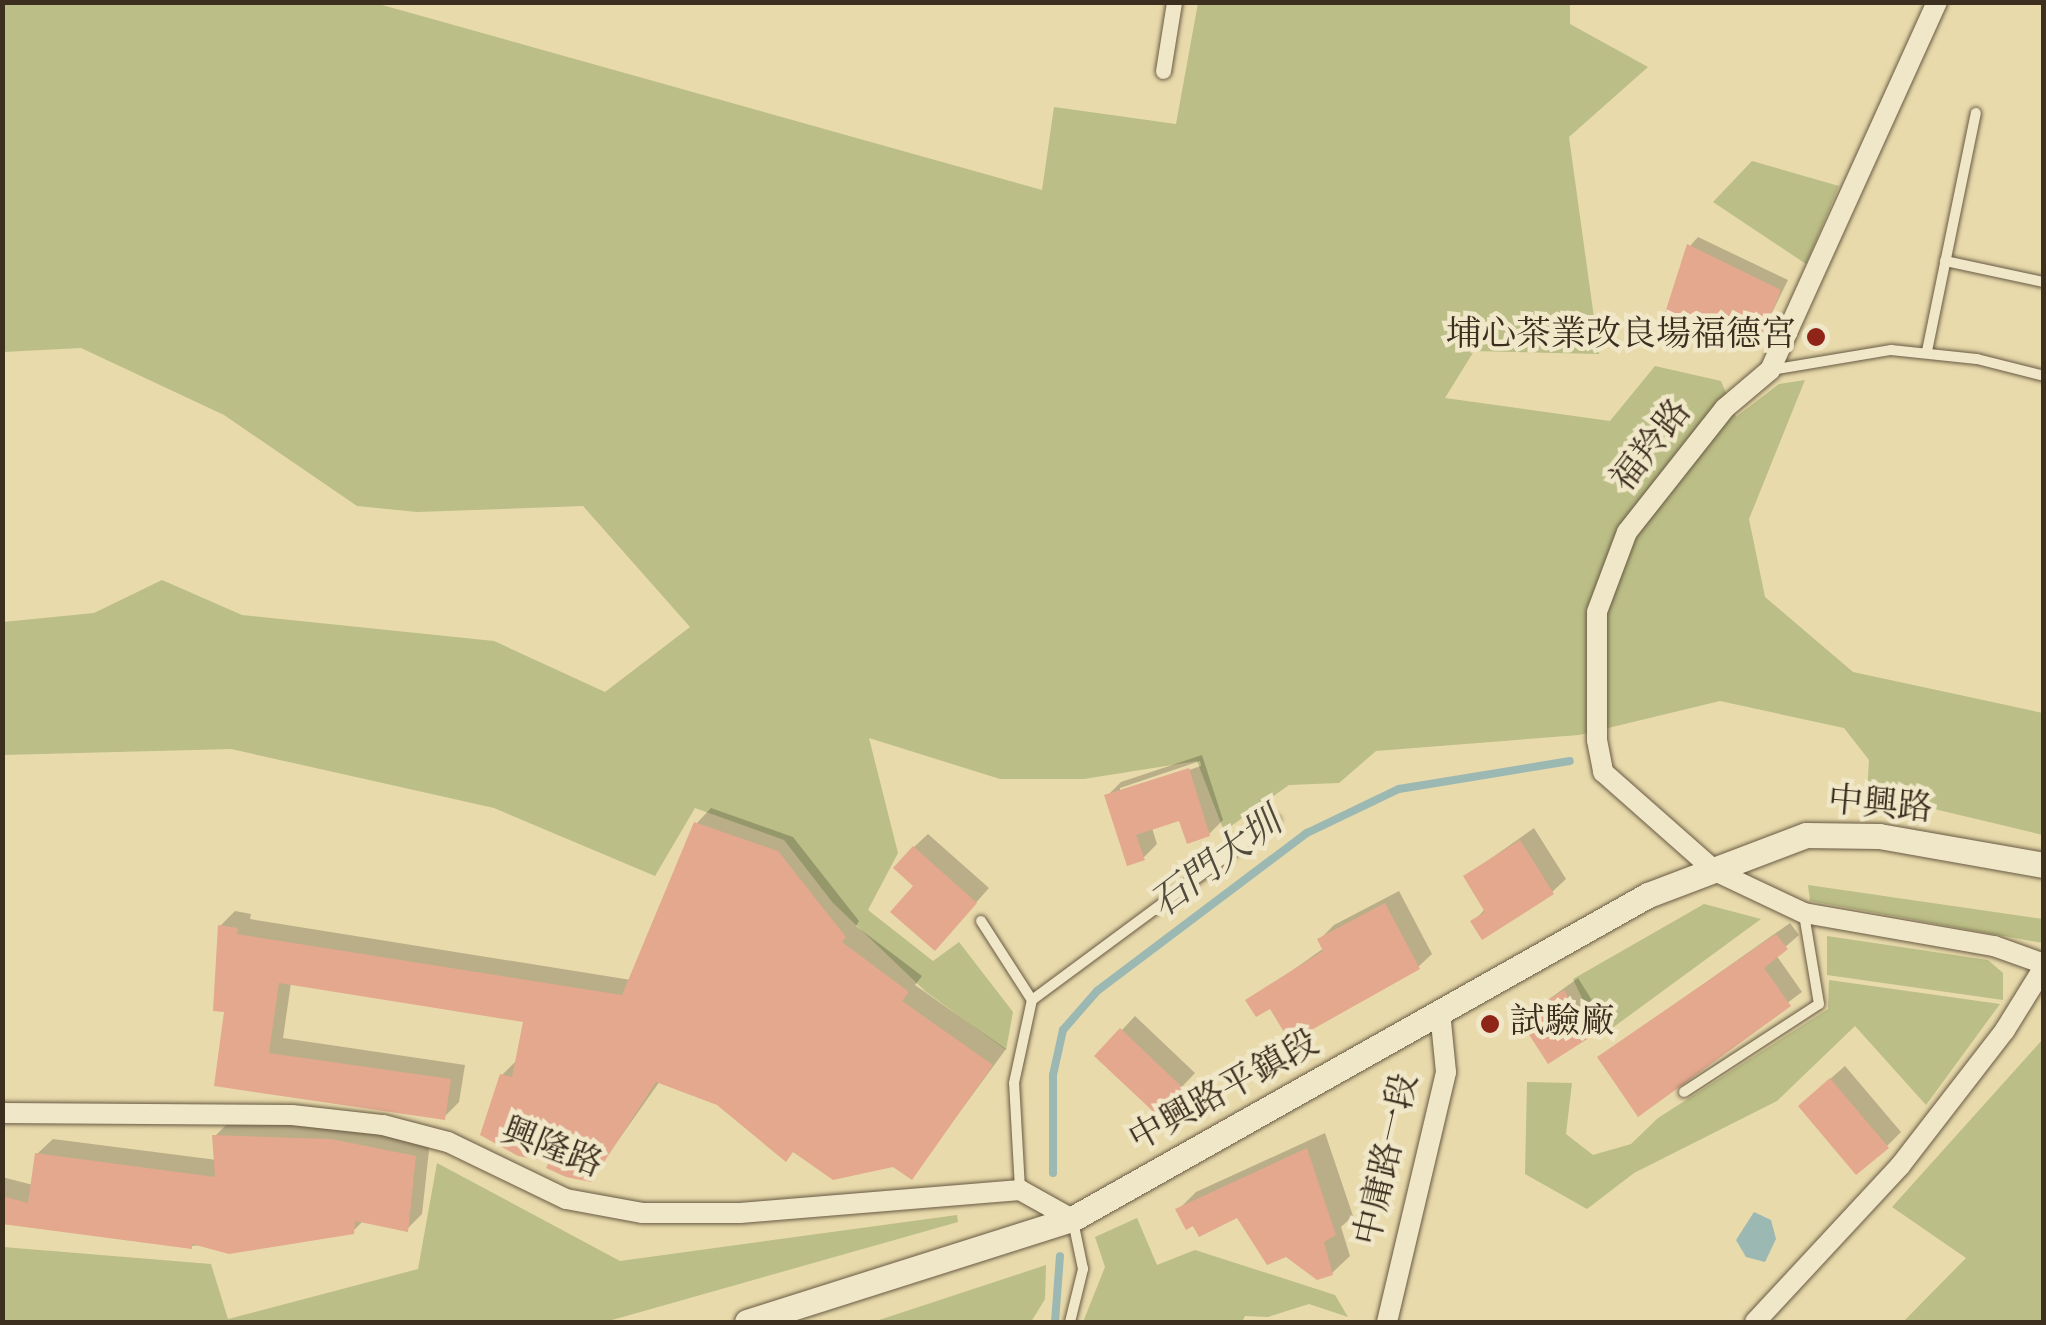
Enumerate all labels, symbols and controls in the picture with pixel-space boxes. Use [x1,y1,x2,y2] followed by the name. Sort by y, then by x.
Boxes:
[1446,316,1796,358] place label: 埔心茶業改良場福德宮
[1805,326,1827,348] marker: 埔心茶業改良場福德宮
[1604,393,1702,501] street label: 福羚路
[1826,782,1934,832] street label: 中興路
[1144,802,1292,930] water label: 石門大圳
[1510,1003,1615,1045] place label: 試驗廠
[1479,1013,1501,1035] marker: 試驗廠
[1123,1024,1327,1162] street label: 中興路平鎮段
[1349,1070,1429,1250] street label: 中庸路一段
[494,1112,608,1188] street label: 興隆路

